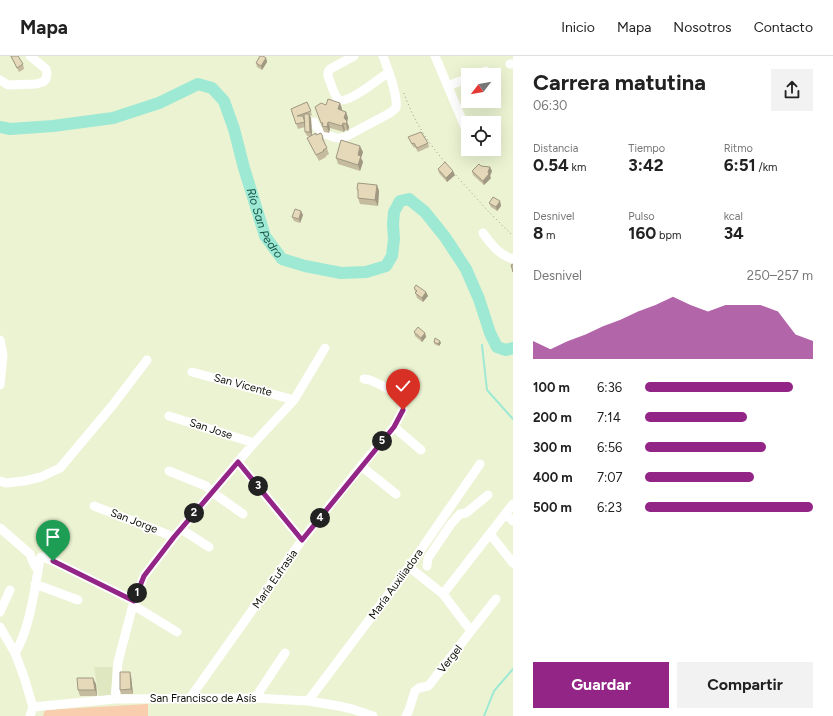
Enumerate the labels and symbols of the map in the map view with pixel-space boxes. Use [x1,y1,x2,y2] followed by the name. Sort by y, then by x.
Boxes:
[461,68,501,108] north arrow
[244,186,286,261] water label: Río San Pedro
[386,369,420,410] pin
[213,371,273,399] street label: San Vicente
[188,416,234,442] street label: San Jose
[372,431,392,451] pin: 5
[248,476,268,496] pin: 3
[184,503,204,523] pin: 2
[109,506,159,536] street label: San Jorge
[310,508,330,528] pin: 4
[36,520,70,561] pin
[366,546,426,622] street label: María Auxiliadora
[250,547,300,611] street label: María Eufrasia
[127,583,147,603] pin: 1
[435,642,465,676] street label: Vergel
[150,692,256,705] street label: San Francisco de Asís

